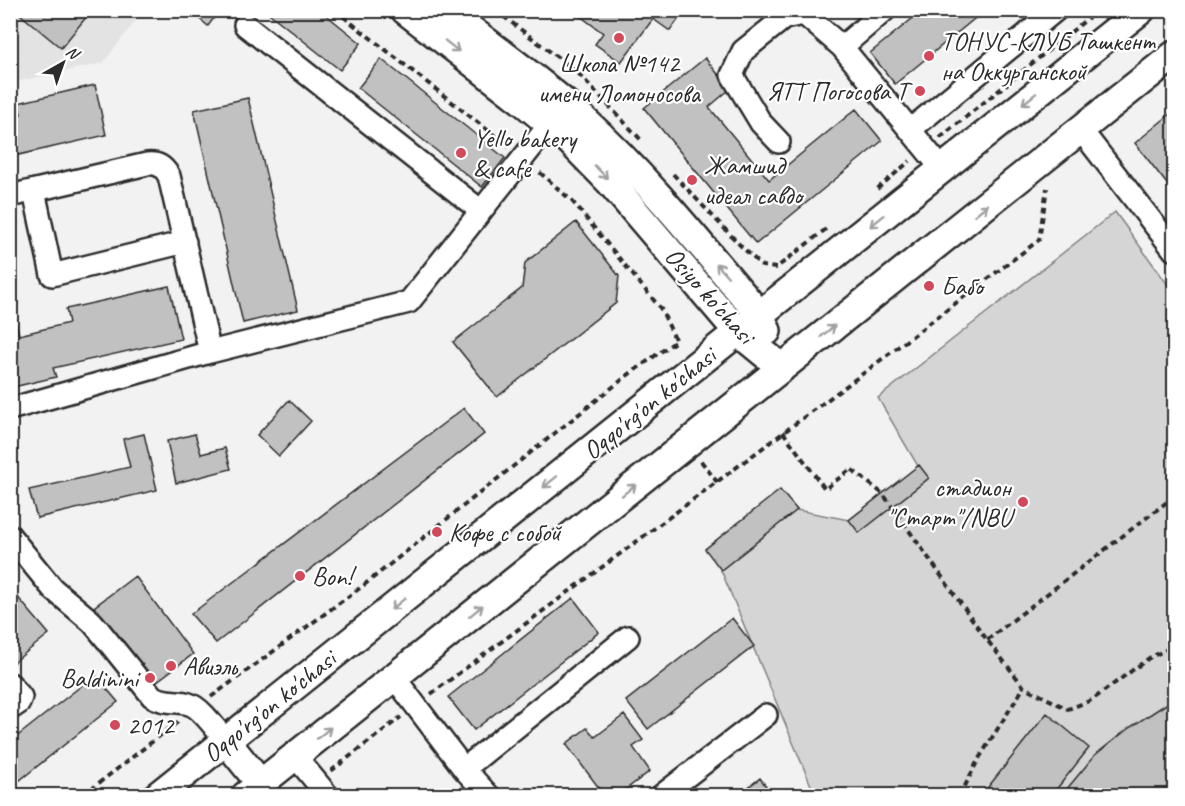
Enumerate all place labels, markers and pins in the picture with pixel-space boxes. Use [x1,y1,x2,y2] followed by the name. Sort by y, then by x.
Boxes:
[941,25,1156,88] place label: ТОНУС-КЛУБ Ташкент на Оккурганской
[612,31,626,45] marker: Школа №142 имени Ломоносова
[538,47,701,110] place label: Школа №142 имени Ломоносова
[922,49,936,63] marker: ТОНУС-КЛУБ Ташкент на Оккурганской
[766,75,913,108] place label: ЯТТ Погосова Т
[913,84,927,98] marker: ЯТТ Погосова Т
[473,122,578,185] place label: Yello bakery & cafe
[454,146,468,160] marker: Yello bakery & cafe
[704,149,805,212] place label: Жамшид идеал савдо
[685,173,699,187] marker: Жамшид идеал савдо
[941,270,986,303] place label: Бабо
[922,279,936,293] marker: Бабо
[886,471,1015,534] place label: стадион "Старт"/NBU
[1016,495,1030,509] marker: стадион "Старт"/NBU
[449,516,563,549] place label: Кофе с собой
[430,525,444,539] marker: Кофе с собой
[312,560,357,593] place label: Bon!
[293,569,307,583] marker: Bon!
[183,650,239,683] place label: Авиэль
[164,659,178,673] marker: Авиэль
[61,662,141,695] place label: Baldinini
[143,671,157,685] marker: Baldinini
[127,709,176,742] place label: 2012
[108,718,122,732] marker: 2012

